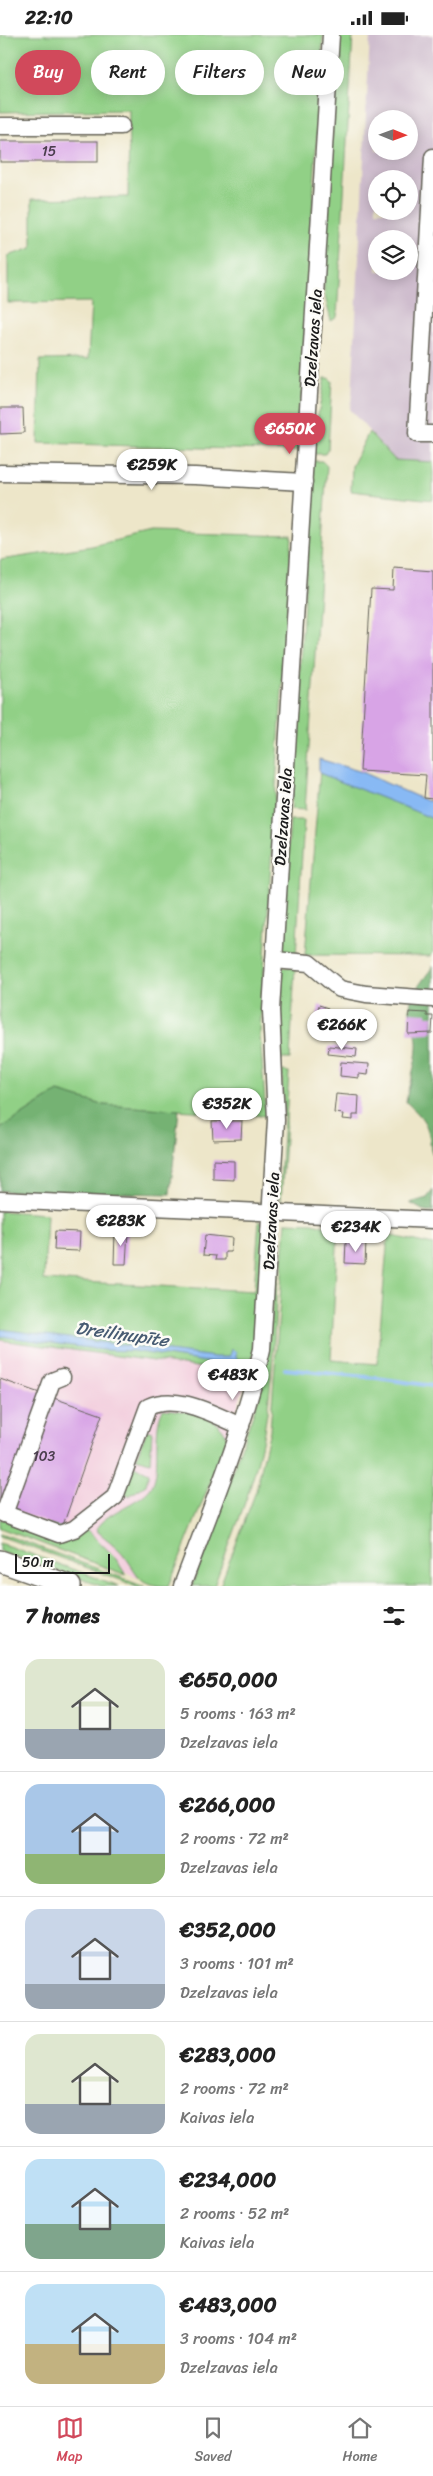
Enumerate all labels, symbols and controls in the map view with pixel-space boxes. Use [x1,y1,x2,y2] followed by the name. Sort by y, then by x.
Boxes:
[25,1,73,34] text: 22:10
[15,50,81,95] chip: Buy
[91,50,165,95] chip: Rent
[175,50,264,95] chip: Filters
[274,50,344,95] chip: New
[368,110,418,160] north arrow
[368,110,418,280] map controls
[42,139,57,164] house number: 15
[368,170,418,220] button: locate
[368,230,418,280] button: layers
[295,288,331,388] street label: Dzelzavas iela
[255,413,325,455] pin: €650K
[265,414,315,443] text: €650K
[117,449,187,491] pin: €259K
[127,450,177,479] text: €259K
[265,767,301,867] street label: Dzelzavas iela
[307,1009,377,1051] pin: €266K
[318,1010,366,1039] text: €266K
[192,1087,262,1130] pin: €352K
[203,1089,251,1118] text: €352K
[254,1171,288,1271] street label: Dzelzavas iela
[86,1205,156,1247] pin: €283K
[97,1206,145,1235] text: €283K
[321,1211,391,1253] pin: €234K
[332,1212,380,1241] text: €234K
[74,1312,172,1357] water label: Dreiliņupīte
[198,1359,268,1401] pin: €483K
[209,1360,257,1389] text: €483K
[33,1444,56,1469] house number: 103
[22,1550,54,1575] text: 50 m
[15,1551,110,1574] scale bar
[25,1597,100,1635] text: 7 homes
[380,1602,408,1630] icon: filters
[180,1661,277,1699] text: €650,000
[65,1679,125,1739] icon: home
[180,1699,296,1728] text: 5 rooms · 163 m²
[180,1728,278,1757] text: Dzelzavas iela
[180,1786,275,1824] text: €266,000
[65,1804,125,1864] icon: home
[180,1824,289,1853] text: 2 rooms · 72 m²
[180,1853,278,1882] text: Dzelzavas iela
[180,1911,276,1949] text: €352,000
[65,1929,125,1989] icon: home
[180,1949,294,1978] text: 3 rooms · 101 m²
[180,1978,278,2007] text: Dzelzavas iela
[180,2036,276,2074] text: €283,000
[65,2054,125,2114] icon: home
[180,2074,289,2103] text: 2 rooms · 72 m²
[180,2103,254,2132] text: Kaivas iela
[180,2161,276,2199] text: €234,000
[65,2179,125,2239] icon: home
[180,2199,289,2228] text: 2 rooms · 52 m²
[180,2228,254,2257] text: Kaivas iela
[180,2286,277,2324] text: €483,000
[65,2304,125,2364] icon: home
[180,2324,297,2353] text: 3 rooms · 104 m²
[180,2353,278,2382] text: Dzelzavas iela
[56,2414,84,2469] tab: Map
[195,2414,231,2469] tab: Saved
[342,2414,377,2469] tab: Home

